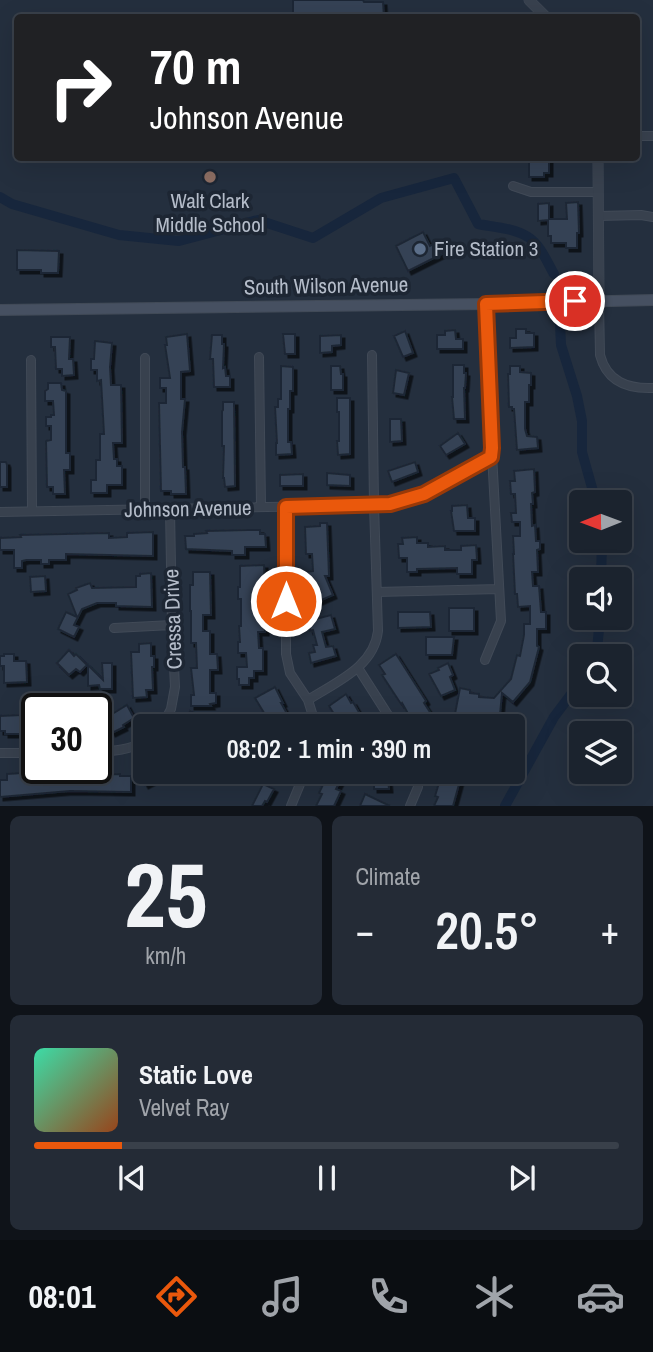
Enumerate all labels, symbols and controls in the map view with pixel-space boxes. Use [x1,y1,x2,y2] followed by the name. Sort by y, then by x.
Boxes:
[150,33,242,99] text: 70 m
[35,42,126,133] icon: right
[150,96,344,139] text: Johnson Avenue
[202,169,218,185] marker: Walt Clark Middle School
[155,186,265,239] place label: Walt Clark Middle School
[434,234,538,263] place label: Fire Station 3
[412,241,428,257] marker: Fire Station 3
[244,270,408,301] street label: South Wilson Avenue
[545,271,605,331] pin
[556,282,594,320] icon: arrive
[569,490,632,553] north arrow
[569,490,632,784] map controls
[124,493,252,524] street label: Johnson Avenue
[249,564,323,638] position arrow
[569,567,632,630] button: sound
[156,568,189,670] street label: Cressa Drive
[569,644,632,707] button: search
[21,693,112,784] speed limit sign: 30
[569,721,632,784] button: layers
[227,731,431,766] text: 08:02 · 1 min · 390 m
[124,833,207,955] text: 25
[356,861,420,892] text: Climate
[435,895,539,965] text: 20.5°
[356,905,374,956] text: −
[601,905,619,956] text: +
[145,940,186,971] text: km/h
[139,1057,253,1092] text: Static Love
[139,1092,229,1123] text: Velvet Ray
[113,1159,151,1197] icon: previous
[308,1159,346,1197] icon: pause
[503,1159,541,1197] icon: next
[152,1272,201,1321] icon: directions
[258,1272,307,1321] icon: music
[364,1272,413,1321] icon: phone
[470,1272,519,1321] icon: climate
[576,1272,625,1321] icon: car
[28,1275,96,1318] text: 08:01

